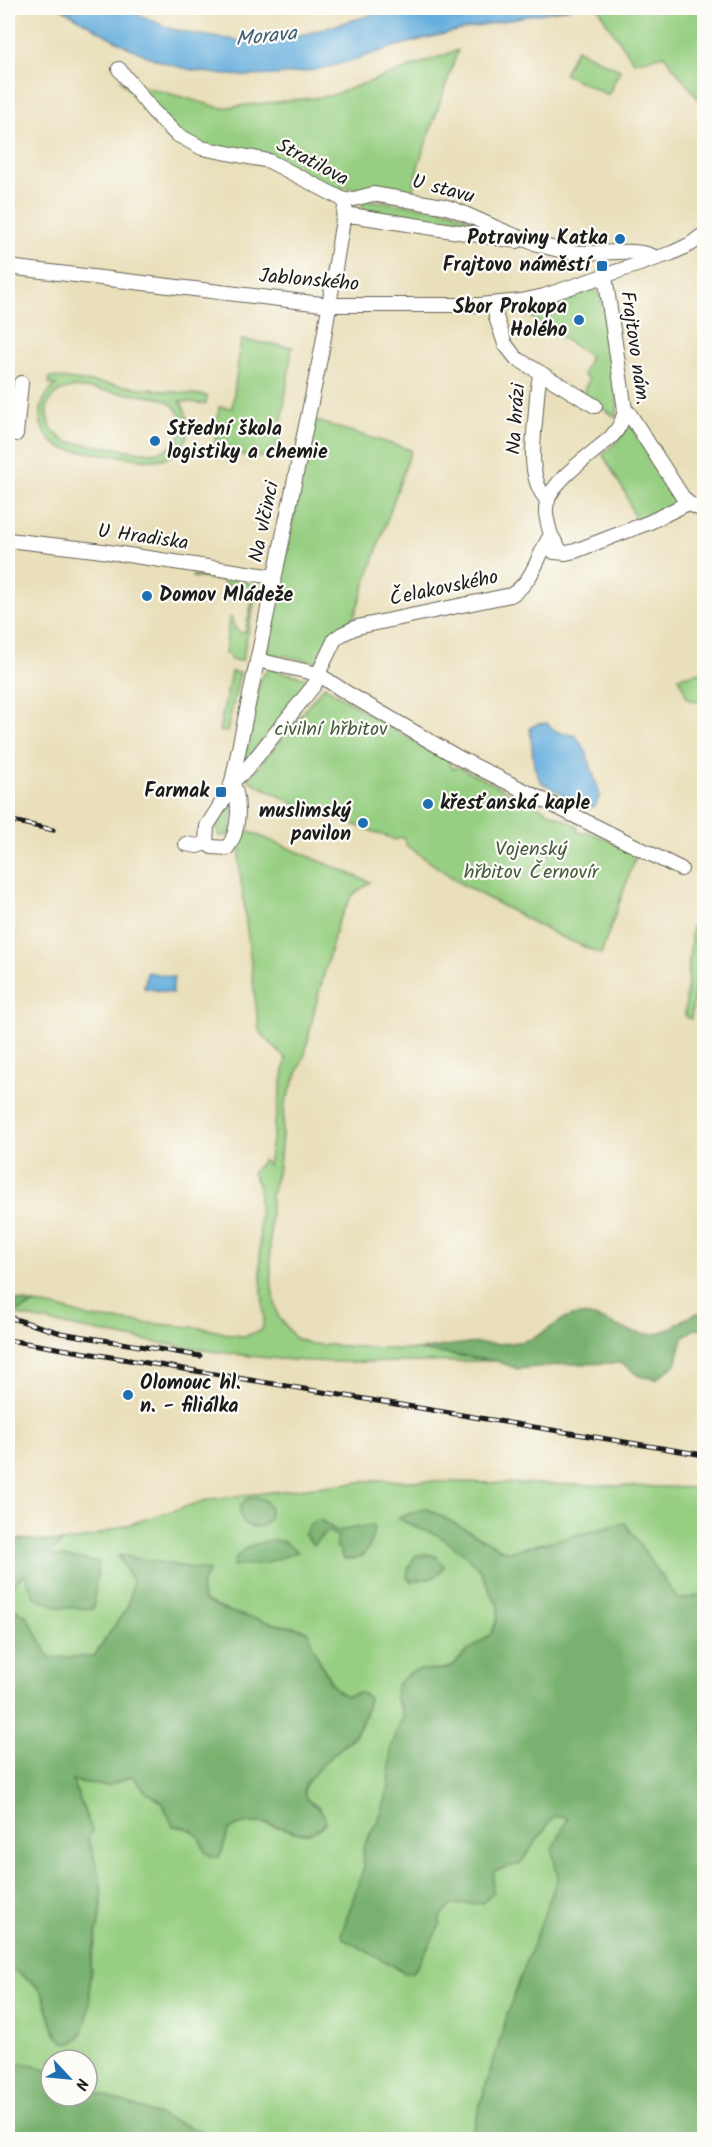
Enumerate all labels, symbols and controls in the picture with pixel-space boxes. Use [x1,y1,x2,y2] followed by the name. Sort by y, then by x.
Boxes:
[234,17,299,57] water label: Morava
[270,130,354,196] street label: Stratilova
[408,166,478,214] street label: U stavu
[467,223,608,255] place label: Potraviny Katka
[613,232,627,246] marker: Potraviny Katka
[443,250,594,282] place label: Frajtovo náměstí
[595,259,609,273] marker: Frajtovo náměstí
[258,261,360,301] street label: Jablonského
[610,289,658,407] street label: Frajtovo nám.
[453,292,567,347] place label: Sbor Prokopa Holého
[572,313,586,327] marker: Sbor Prokopa Holého
[499,381,536,456] street label: Na hrázi
[167,414,328,469] place label: Střední škola logistiky a chemie
[148,434,162,448] marker: Střední škola logistiky a chemie
[241,477,289,566] street label: Na vlčinci
[96,516,190,560] street label: U Hradiska
[387,562,501,616] street label: Čelakovského
[159,580,294,612] place label: Domov Mládeže
[140,589,154,603] marker: Domov Mládeže
[275,714,388,746] park label: civilní hřbitov
[144,776,210,808] place label: Farmak
[214,785,228,799] marker: Farmak
[440,788,591,820] place label: křesťanská kaple
[259,796,352,851] place label: muslimský pavilon
[421,797,435,811] marker: křesťanská kaple
[356,816,370,830] marker: muslimský pavilon
[464,834,600,889] park label: Vojenský hřbitov Černovír
[140,1368,241,1423] place label: Olomouc hl. n. - filiálka
[121,1388,135,1402] marker: Olomouc hl. n. - filiálka
[39,2048,99,2108] north arrow
[68,2074,95,2094] text: N

